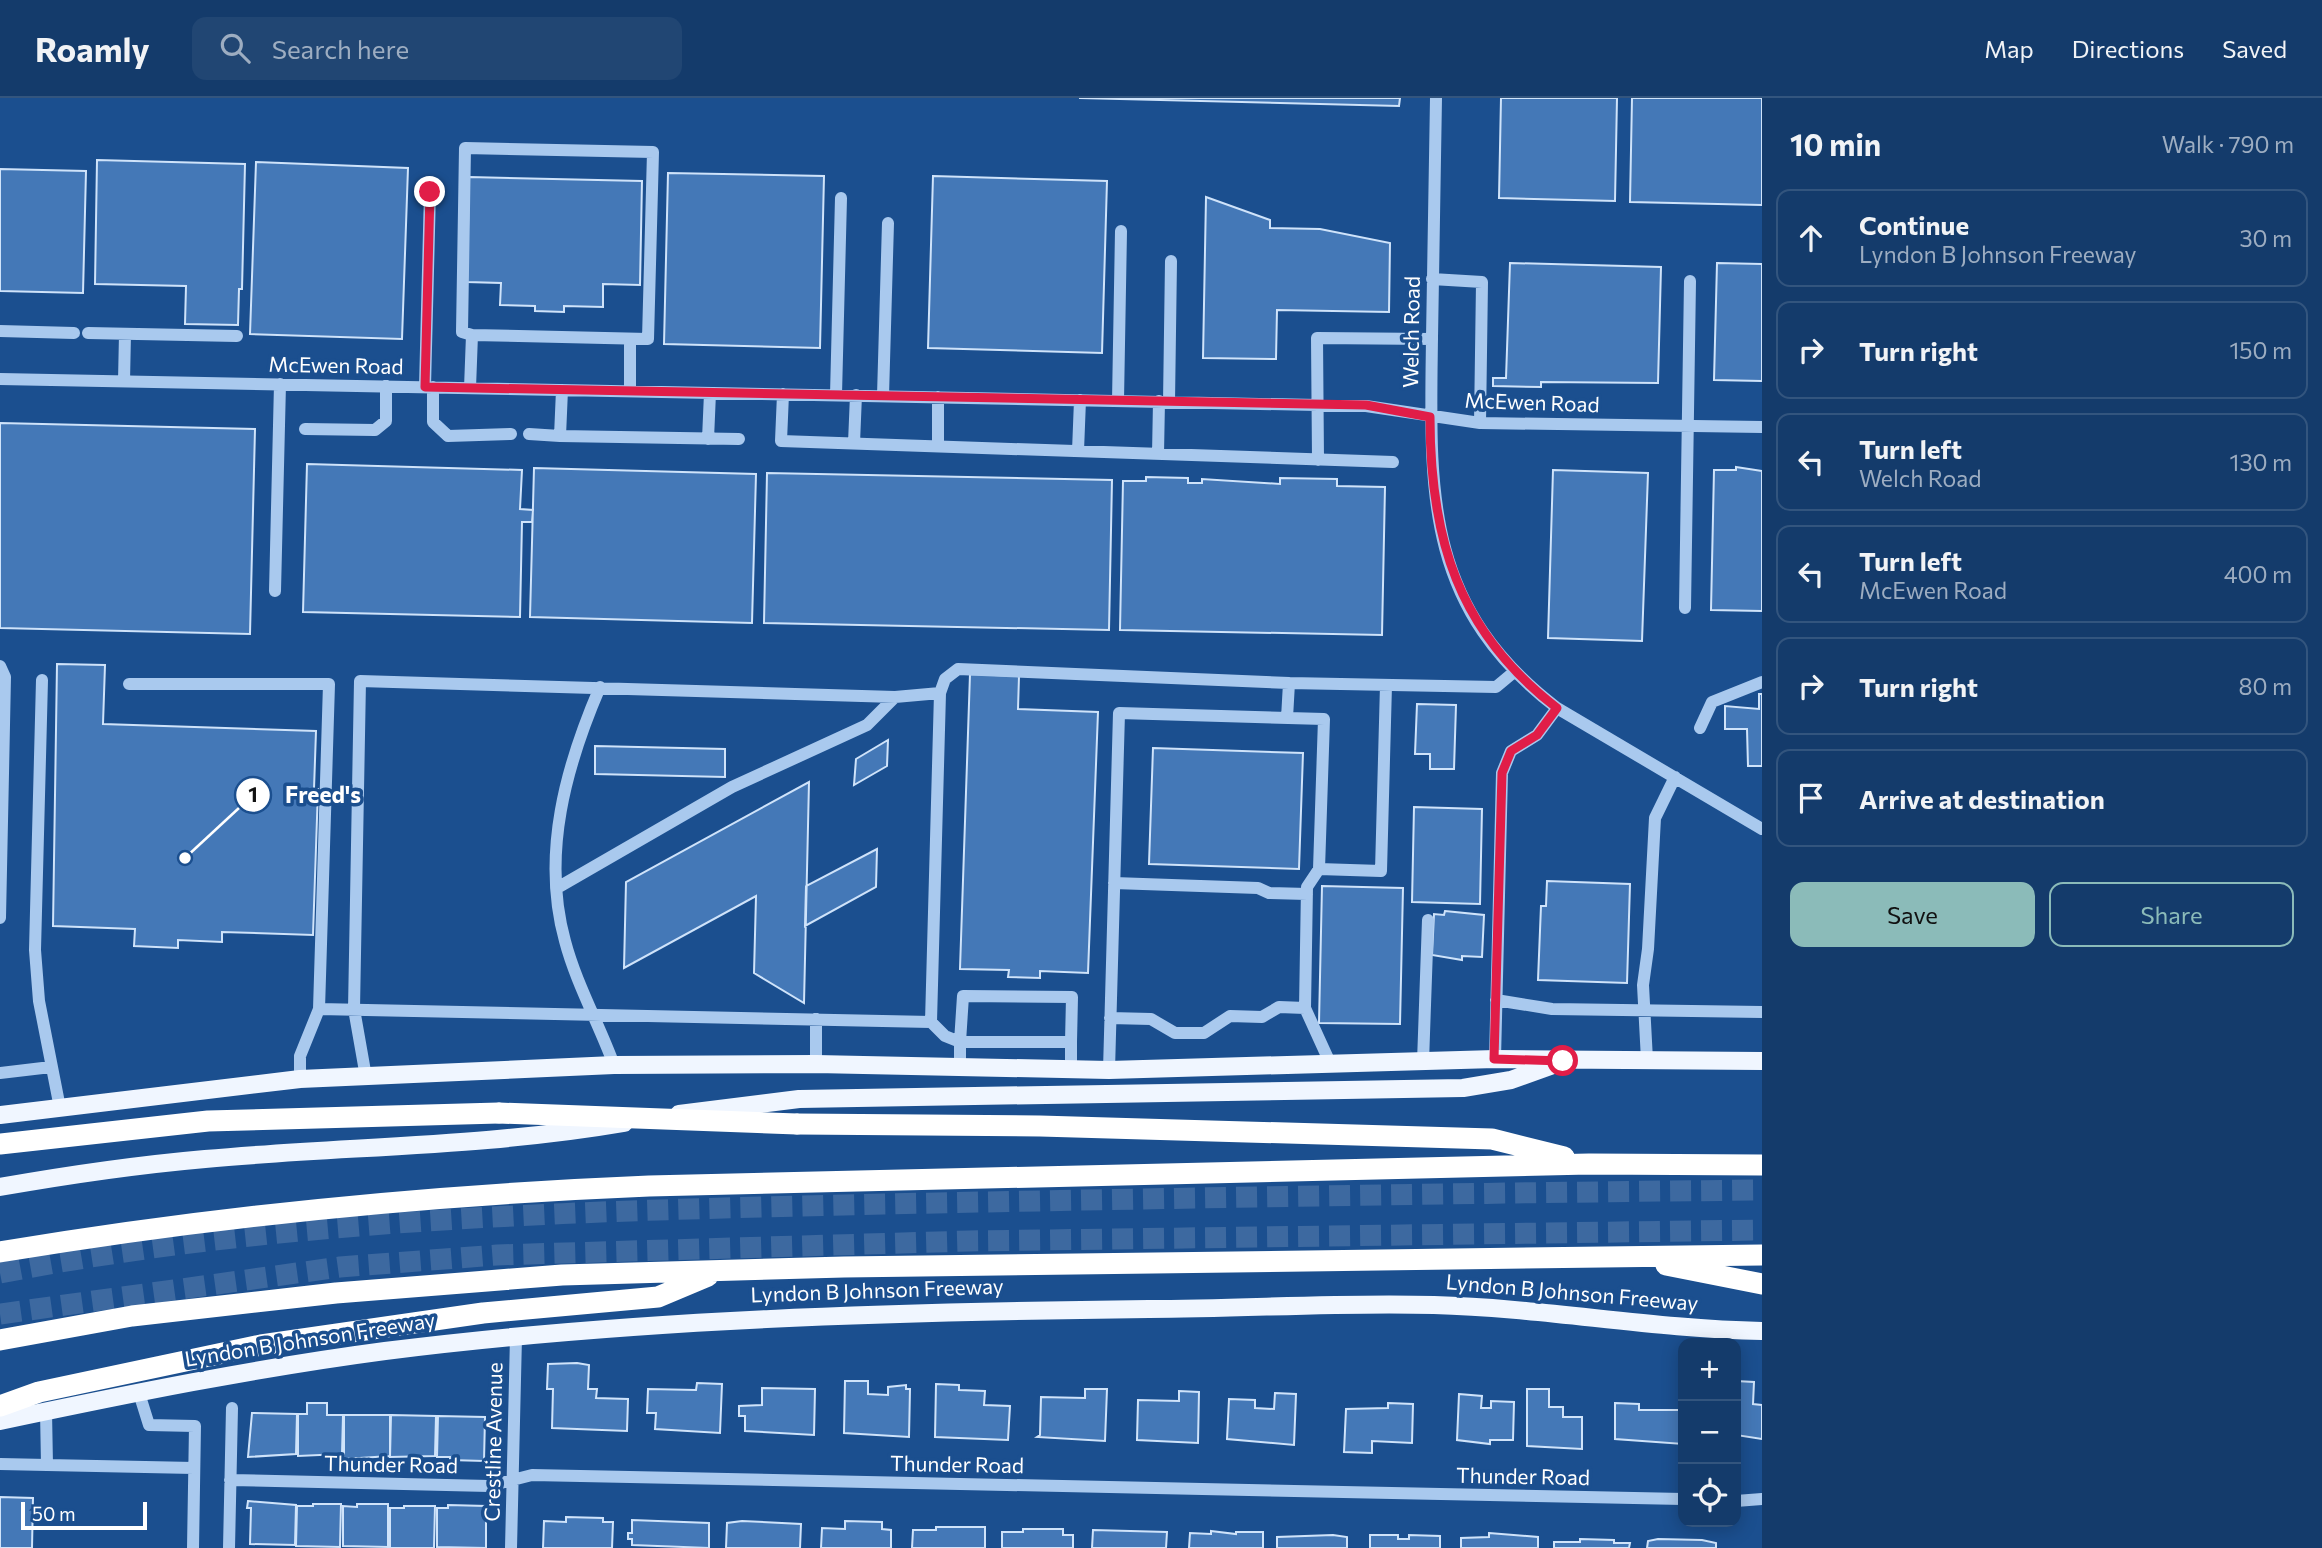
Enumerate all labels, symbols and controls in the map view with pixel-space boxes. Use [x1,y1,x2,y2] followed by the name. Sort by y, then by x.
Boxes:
[192,17,682,80] search box
[35,28,150,69] text: Roamly
[216,29,254,67] icon: search
[272,33,409,64] text: Search here
[1984,34,2034,63] text: Map
[2072,34,2184,63] text: Directions
[2222,34,2287,63] text: Saved
[1790,125,1881,162] text: 10 min
[2162,130,2294,158] text: Walk · 790 m
[414,176,445,207] route end
[1859,209,1969,240] text: Continue
[1792,219,1830,257] icon: ahead
[2239,224,2292,252] text: 30 m
[1859,240,2137,268] text: Lyndon B Johnson Freeway
[1397,276,1424,388] street label: Welch Road
[1792,331,1830,369] icon: right
[1859,335,1978,366] text: Turn right
[2229,336,2292,364] text: 150 m
[268,351,404,378] street label: McEwen Road
[1464,387,1600,416] street label: McEwen Road
[1859,433,1962,464] text: Turn left
[1792,443,1830,481] icon: left
[2230,448,2292,476] text: 130 m
[1859,464,1982,492] text: Welch Road
[1859,545,1962,576] text: Turn left
[1792,555,1830,593] icon: left
[2224,560,2292,588] text: 400 m
[1859,576,2007,604] text: McEwen Road
[1792,667,1830,705] icon: right
[1859,671,1978,702] text: Turn right
[2239,672,2292,700] text: 80 m
[236,773,374,817] callout: Freed's
[1792,779,1830,817] icon: arrive
[285,780,361,808] text: Freed's
[248,781,258,806] text: 1
[1859,783,2105,814] text: Arrive at destination
[1790,882,2035,947] button: Save
[2049,882,2294,947] button: Share
[1547,1045,1578,1076] route start
[1445,1268,1700,1315] street label: Lyndon B Johnson Freeway
[750,1273,1004,1306] street label: Lyndon B Johnson Freeway
[183,1306,437,1371] street label: Lyndon B Johnson Freeway
[1678,1338,1741,1527] map controls
[1678,1338,1741,1401] button: +
[479,1362,506,1522] street label: Crestline Avenue
[1678,1401,1741,1464] button: −
[324,1450,458,1477] street label: Thunder Road
[890,1450,1024,1477] street label: Thunder Road
[1456,1462,1590,1489] street label: Thunder Road
[1678,1464,1741,1527] button: locate
[21,1499,147,1531] scale bar
[32,1502,76,1525] text: 50 m

